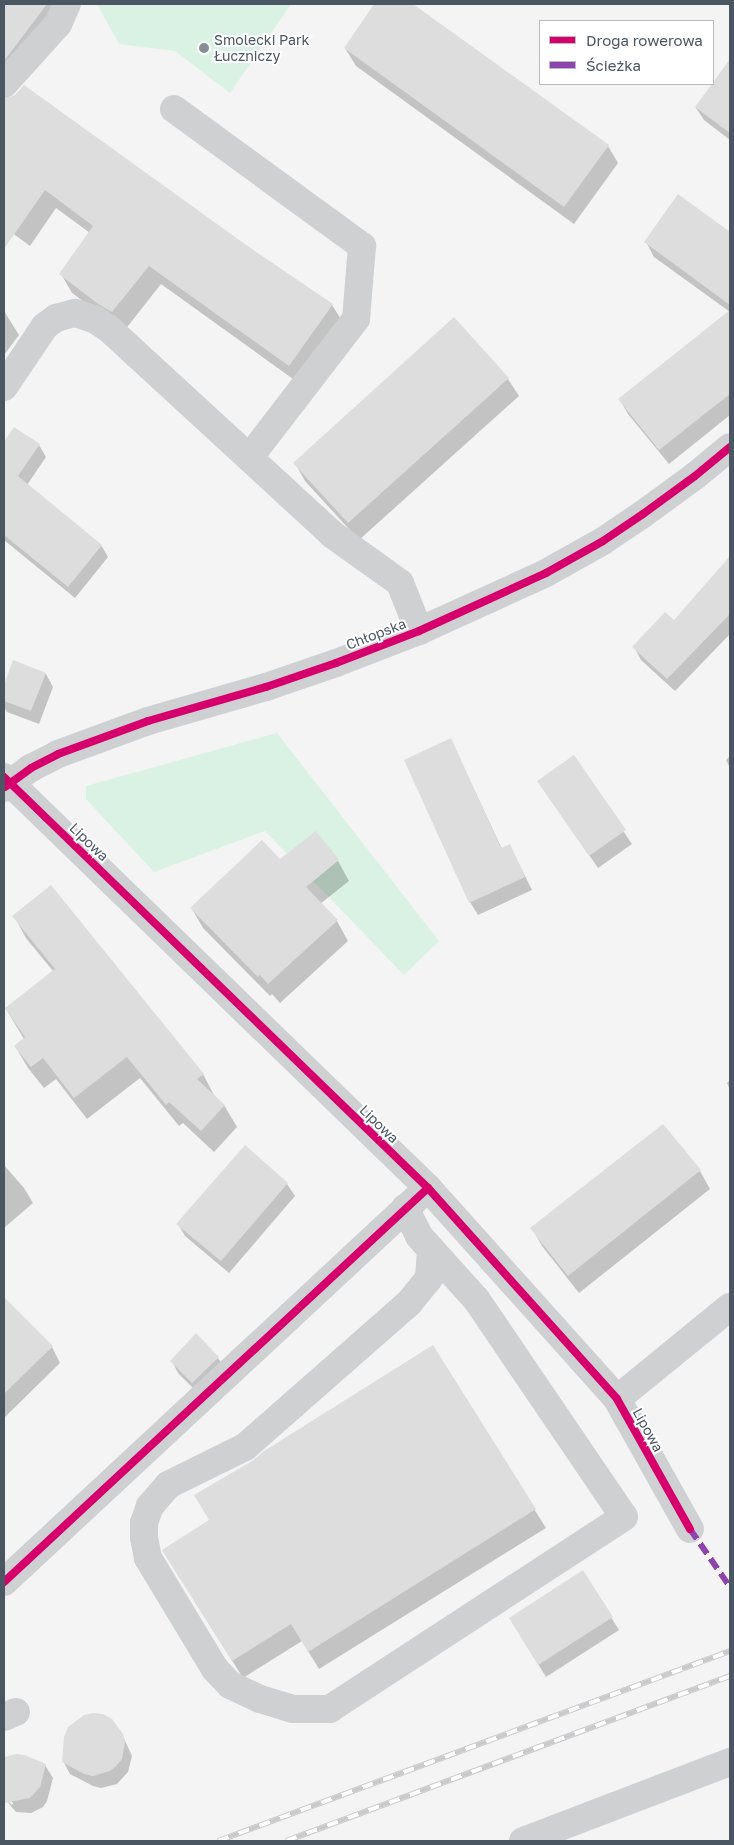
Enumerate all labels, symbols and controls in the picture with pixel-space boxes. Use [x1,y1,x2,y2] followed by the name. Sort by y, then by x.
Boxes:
[539,20,714,85] legend
[586,31,703,49] text: Droga rowerowa
[214,32,309,64] place label: Smolecki Park Łuczniczy
[198,42,210,54] marker: Smolecki Park Łuczniczy
[586,56,641,74] text: Ścieżka
[344,615,408,653] street label: Chłopska
[66,819,112,865] street label: Lipowa
[356,1101,402,1147] street label: Lipowa
[629,1405,667,1455] street label: Lipowa

